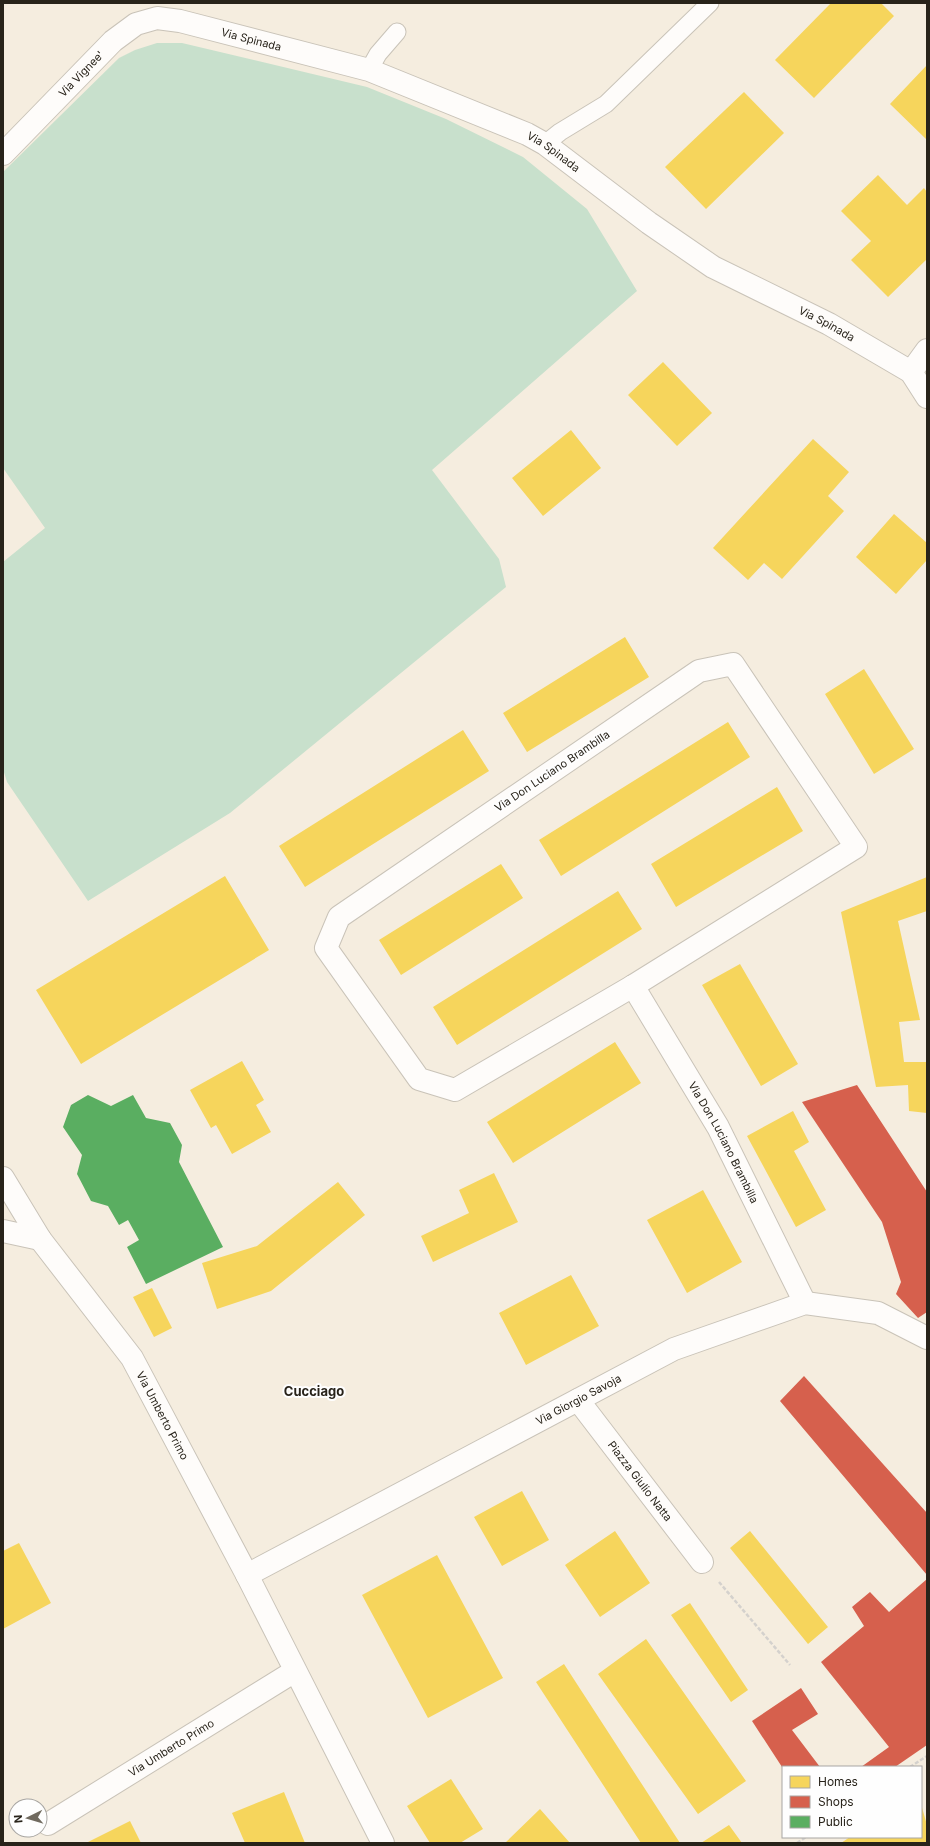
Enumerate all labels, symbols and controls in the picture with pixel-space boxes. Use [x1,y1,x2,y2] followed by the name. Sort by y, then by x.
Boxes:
[220,25,283,54] street label: Via Spinada
[56,48,107,100] street label: Via Vignee'
[525,128,583,175] street label: Via Spinada
[796,303,857,345] street label: Via Spinada
[492,727,612,815] street label: Via Don Luciano Brambilla
[685,1079,762,1206] street label: Via Don Luciano Brambilla
[133,1369,192,1463] street label: Via Umberto Primo
[533,1371,624,1428] street label: Via Giorgio Savoja
[284,1383,344,1399] district label: Cucciago
[605,1438,675,1524] street label: Piazza Giulio Natta
[126,1716,217,1779] street label: Via Umberto Primo
[782,1766,922,1838] legend
[818,1774,858,1789] text: Homes
[818,1794,854,1809] text: Shops
[8,1798,48,1838] north arrow
[11,1814,25,1824] text: N
[818,1814,853,1829] text: Public

